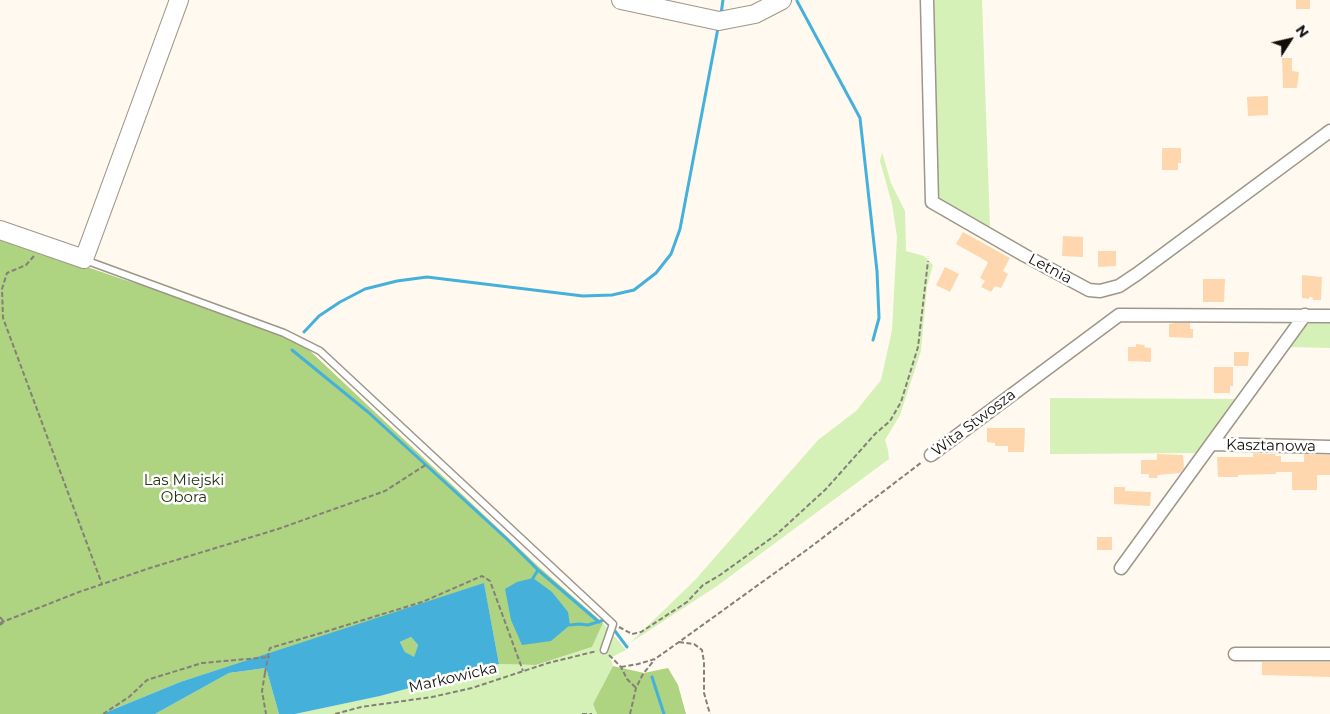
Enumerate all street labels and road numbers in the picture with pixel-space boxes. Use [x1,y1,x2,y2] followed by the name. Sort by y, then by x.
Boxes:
[1025,250,1075,288] street label: Letnia
[929,386,1019,460] street label: Wita Stwosza
[1226,436,1316,456] street label: Kasztanowa
[407,659,499,697] street label: Markowicka

